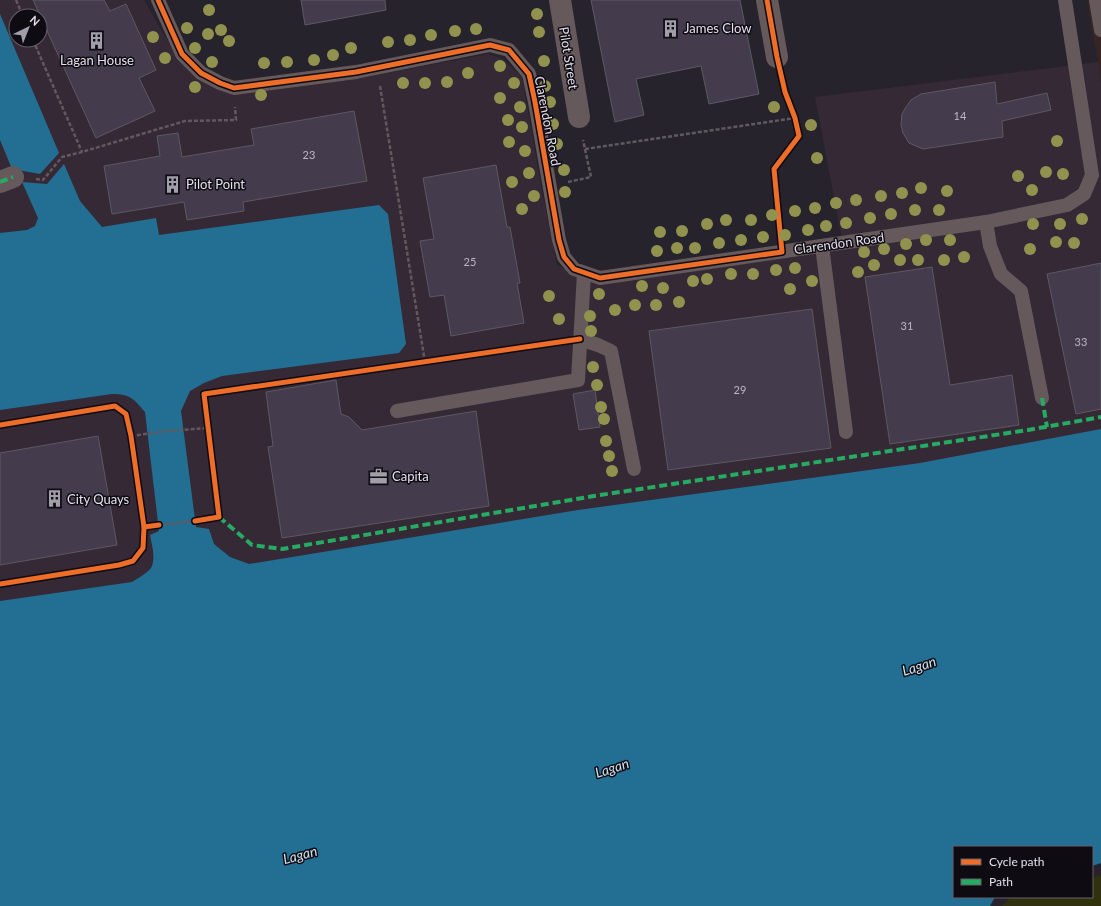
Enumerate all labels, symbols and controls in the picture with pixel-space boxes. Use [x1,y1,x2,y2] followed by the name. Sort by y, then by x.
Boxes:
[8,8,48,48] north arrow
[28,13,43,28] text: N
[661,18,681,38] building icon: James Clow
[684,20,751,36] place label: James Clow
[556,25,582,91] street label: Pilot Street
[87,31,107,51] building icon: Lagan House
[60,52,134,68] place label: Lagan House
[531,75,565,167] street label: Clarendon Road
[954,109,967,122] house number: 14
[303,148,315,161] house number: 23
[163,174,183,194] building icon: Pilot Point
[186,176,245,192] place label: Pilot Point
[793,229,885,257] street label: Clarendon Road
[464,255,476,268] house number: 25
[901,319,913,332] house number: 31
[1075,335,1087,348] house number: 33
[734,383,746,396] house number: 29
[369,466,389,486] office icon: Capita
[392,468,429,484] place label: Capita
[44,489,64,509] building icon: City Quays
[67,491,130,507] place label: City Quays
[900,652,938,679] water label: Lagan
[593,754,631,781] water label: Lagan
[281,842,319,867] water label: Lagan
[953,846,1093,898] legend
[989,854,1044,869] text: Cycle path
[989,874,1013,889] text: Path

